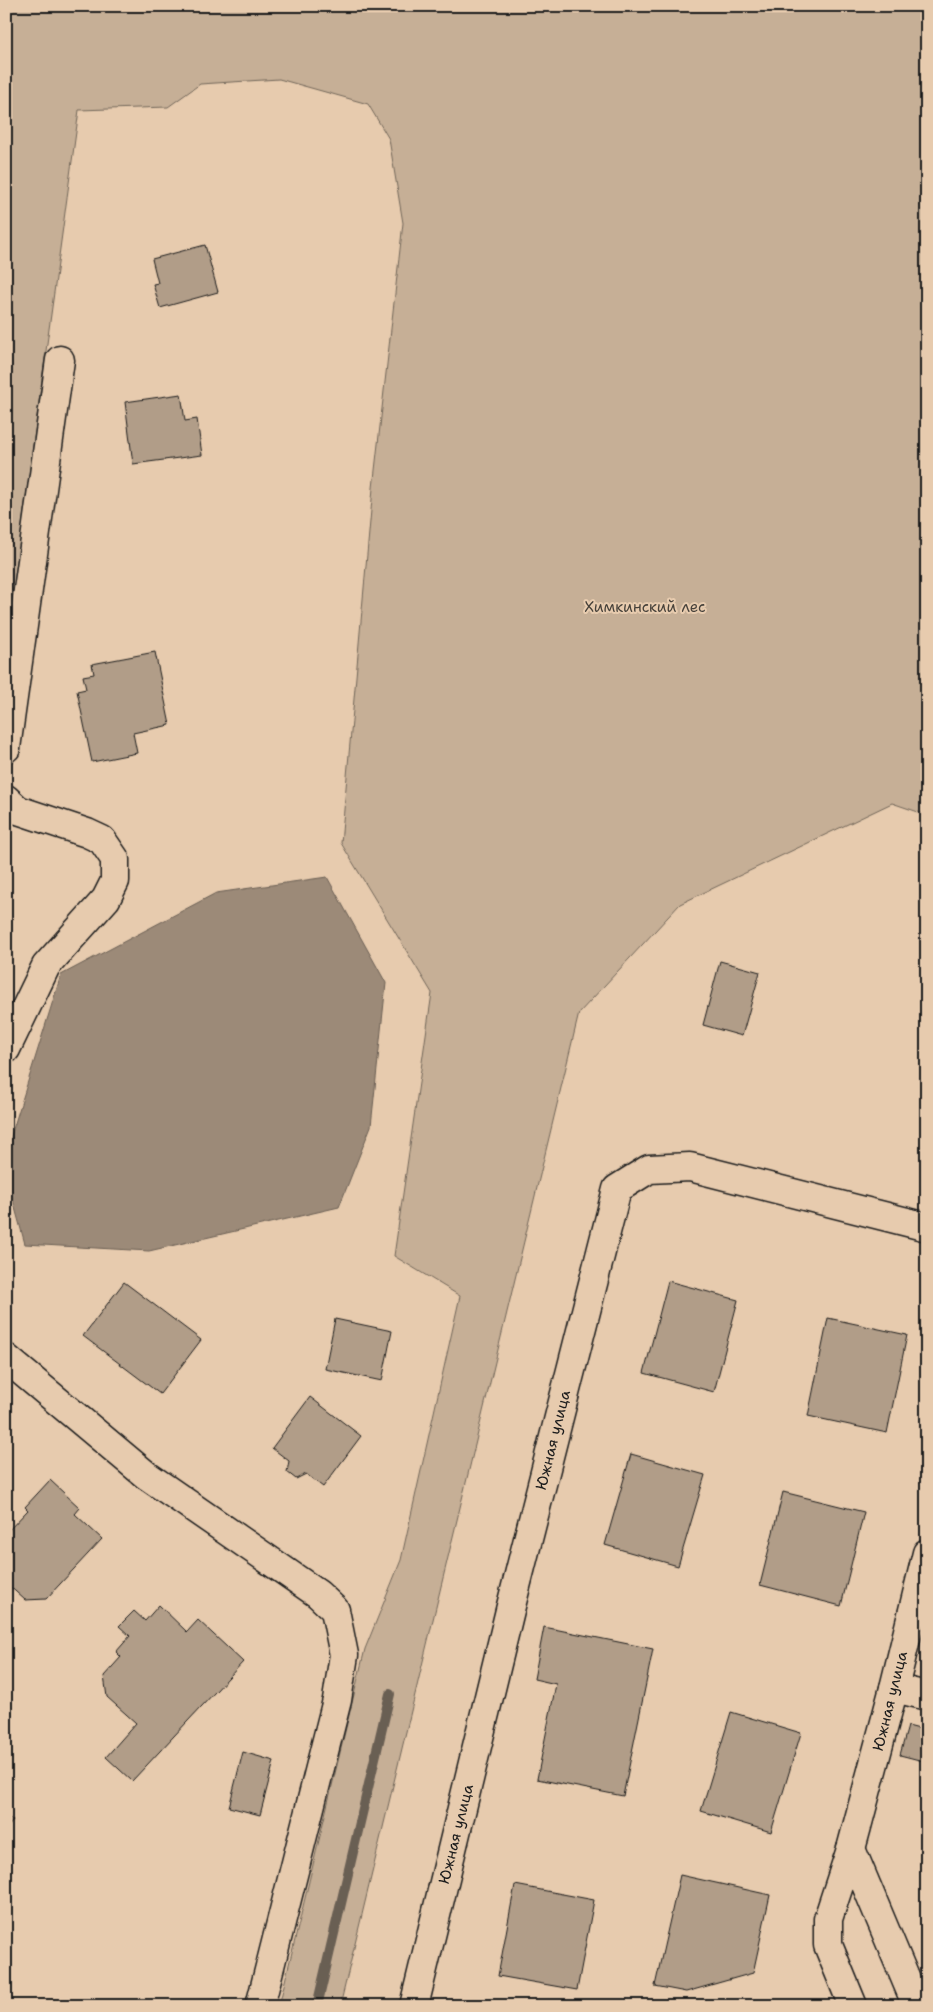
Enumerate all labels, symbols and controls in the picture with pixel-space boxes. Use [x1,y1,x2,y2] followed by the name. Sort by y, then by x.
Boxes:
[584,597,706,617] park label: Химкинский лес
[531,1387,575,1492] street label: Южная улица
[868,1648,912,1753] street label: Южная улица
[434,1781,478,1886] street label: Южная улица

